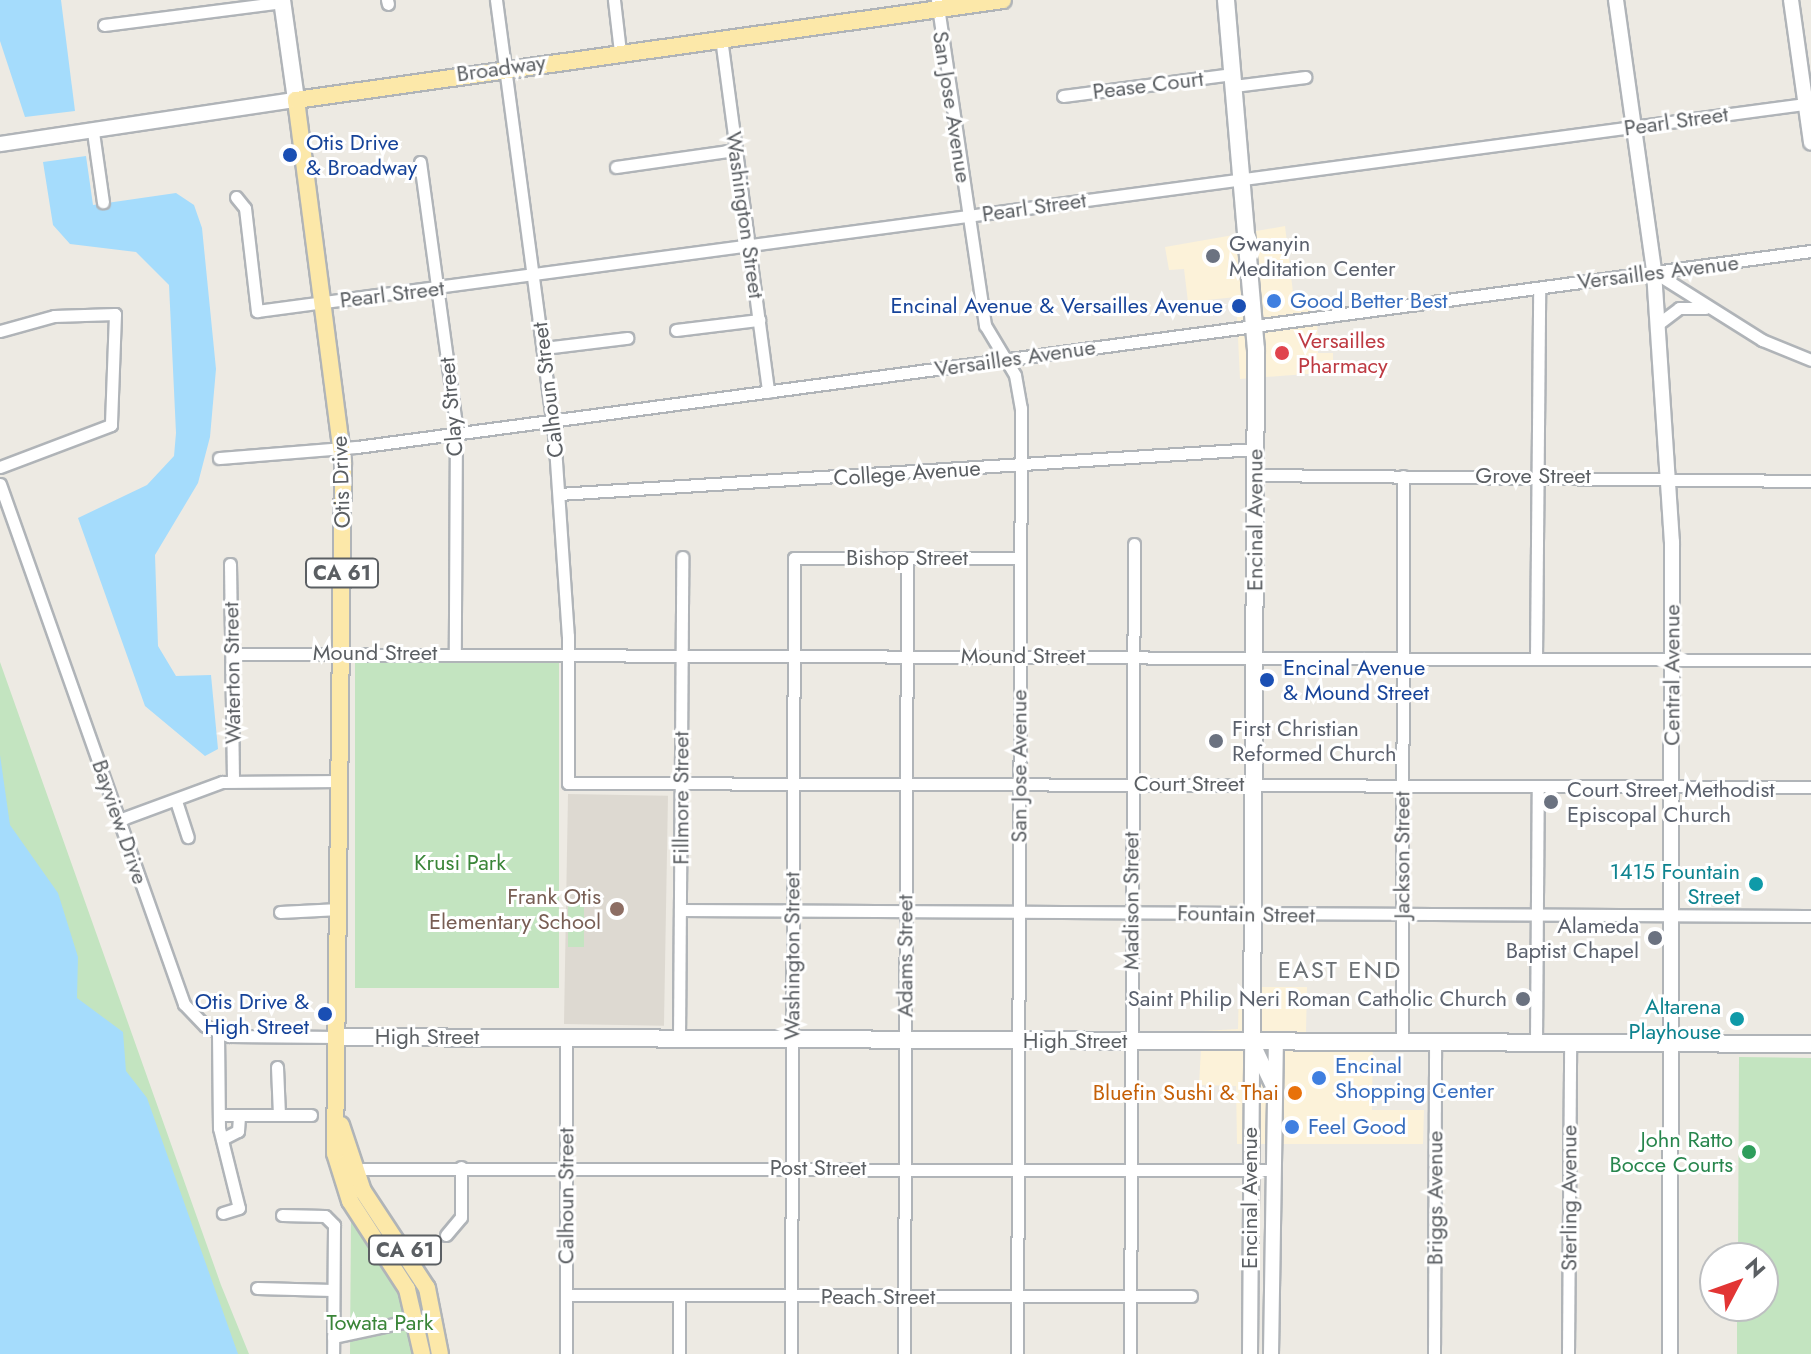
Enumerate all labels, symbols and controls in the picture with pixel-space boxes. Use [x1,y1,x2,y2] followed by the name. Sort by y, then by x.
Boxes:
[927,29,977,185] street label: San Jose Avenue
[455,49,547,87] street label: Broadway
[1091,65,1205,105] street label: Pease Court
[1622,101,1730,141] street label: Pearl Street
[306,129,417,180] place label: Otis Drive & Broadway
[720,130,770,300] street label: Washington Street
[281,146,299,164] marker: Otis Drive & Broadway
[980,187,1088,227] street label: Pearl Street
[1229,230,1396,282] place label: Gwanyin Meditation Center
[1204,247,1222,265] marker: Gwanyin Meditation Center
[1576,249,1740,295] street label: Versailles Avenue
[338,274,446,314] street label: Pearl Street
[1290,288,1448,314] place label: Good Better Best
[1265,292,1283,310] marker: Good Better Best
[890,293,1223,319] place label: Encinal Avenue & Versailles Avenue
[1230,297,1248,315] marker: Encinal Avenue & Versailles Avenue
[527,321,569,459] street label: Calhoun Street
[1298,327,1388,378] place label: Versailles Pharmacy
[933,334,1097,382] street label: Versailles Avenue
[1273,344,1291,362] marker: Versailles Pharmacy
[434,356,468,458] street label: Clay Street
[326,435,356,529] street label: Otis Drive
[1242,449,1268,591] street label: Encinal Avenue
[832,455,982,491] street label: College Avenue
[1475,463,1591,489] street label: Grove Street
[846,545,968,571] street label: Bishop Street
[304,557,380,589] road number: CA 61
[218,602,246,744] street label: Waterton Street
[1659,604,1685,746] street label: Central Avenue
[313,640,437,666] street label: Mound Street
[961,643,1085,669] street label: Mound Street
[1283,654,1429,706] place label: Encinal Avenue & Mound Street
[1258,671,1276,689] marker: Encinal Avenue & Mound Street
[1006,689,1032,843] street label: San Jose Avenue
[1232,715,1397,766] place label: First Christian Reformed Church
[668,731,694,865] street label: Fillmore Street
[1207,732,1225,750] marker: First Christian Reformed Church
[86,756,154,888] street label: Bayview Drive
[1134,771,1244,797] street label: Court Street
[1567,776,1775,828] place label: Court Street Methodist Episcopal Church
[1389,791,1415,919] street label: Jackson Street
[1542,793,1560,811] marker: Court Street Methodist Episcopal Church
[1118,832,1144,970] street label: Madison Street
[414,850,506,876] park label: Krusi Park
[1610,858,1740,910] place label: 1415 Fountain Street
[779,872,805,1040] street label: Washington Street
[1747,875,1765,893] marker: 1415 Fountain Street
[429,883,601,934] place label: Frank Otis Elementary School
[892,895,918,1017] street label: Adams Street
[608,900,626,918] marker: Frank Otis Elementary School
[1177,900,1315,928] street label: Fountain Street
[1506,912,1639,964] place label: Alameda Baptist Chapel
[1646,929,1664,947] marker: Alameda Baptist Chapel
[1278,956,1402,984] district label: EAST END
[1128,986,1507,1012] place label: Saint Philip Neri Roman Catholic Church
[195,988,309,1040] place label: Otis Drive & High Street
[1514,990,1532,1008] marker: Saint Philip Neri Roman Catholic Church
[1628,993,1721,1044] place label: Altarena Playhouse
[316,1005,334,1023] marker: Otis Drive & High Street
[1728,1010,1746,1028] marker: Altarena Playhouse
[375,1024,479,1050] street label: High Street
[1023,1028,1127,1054] street label: High Street
[1335,1052,1494,1104] place label: Encinal Shopping Center
[1310,1069,1328,1087] marker: Encinal Shopping Center
[1093,1080,1279,1106] place label: Bluefin Sushi & Thai
[1286,1084,1304,1102] marker: Bluefin Sushi & Thai
[1308,1114,1406,1140] place label: Feel Good
[1283,1118,1301,1136] marker: Feel Good
[1556,1125,1582,1271] street label: Sterling Avenue
[1609,1126,1733,1178] place label: John Ratto Bocce Courts
[1237,1127,1263,1269] street label: Encinal Avenue
[553,1128,579,1264] street label: Calhoun Street
[1422,1131,1448,1265] street label: Briggs Avenue
[1740,1143,1758,1161] marker: John Ratto Bocce Courts
[770,1155,866,1181] street label: Post Street
[367,1234,443,1266] road number: CA 61
[1699,1242,1779,1322] north arrow
[1738,1250,1773,1285] text: N
[821,1284,935,1310] street label: Peach Street
[327,1310,433,1336] park label: Towata Park

